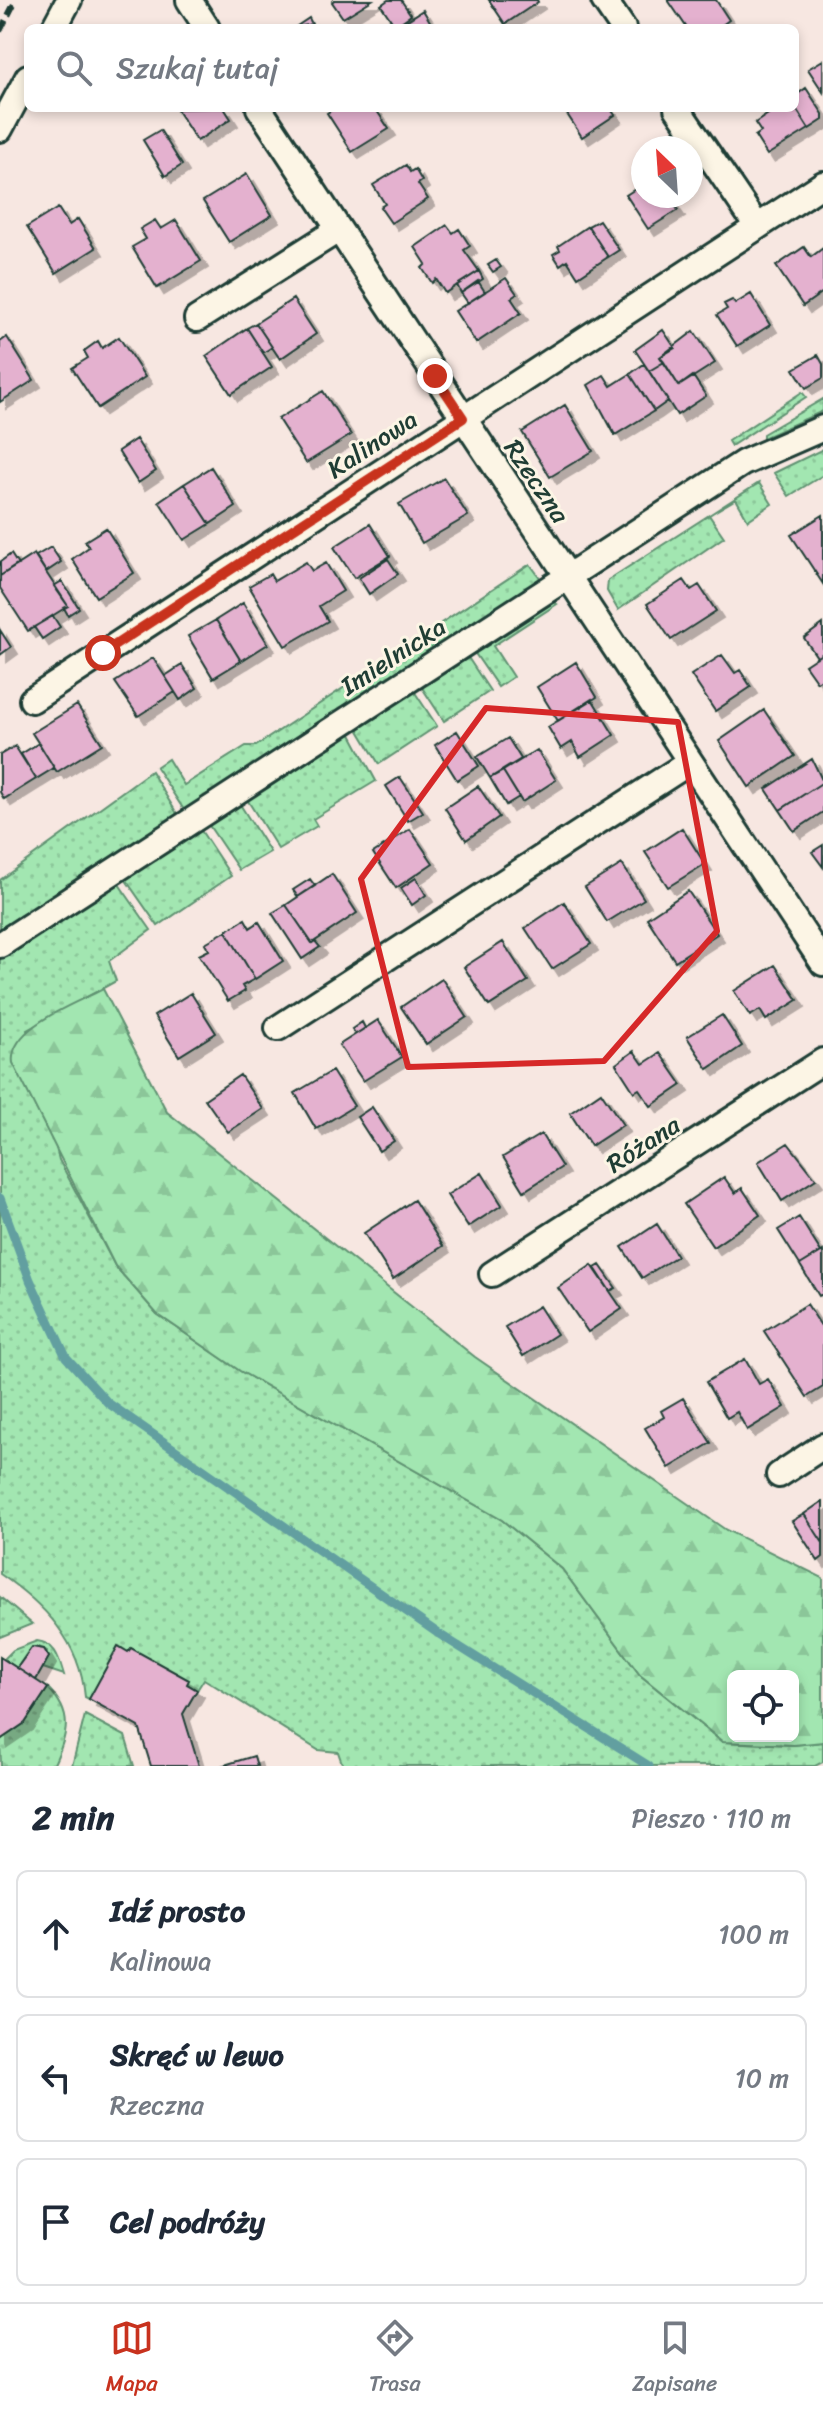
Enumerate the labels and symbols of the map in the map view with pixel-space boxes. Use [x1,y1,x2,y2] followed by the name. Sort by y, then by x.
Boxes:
[631,136,703,208] north arrow
[417,358,453,394] route end
[317,397,427,491] street label: Kalinowa
[492,429,583,534] street label: Rzeczna
[330,604,456,708] street label: Imielnicka
[85,635,121,671] route start
[596,1102,690,1185] street label: Różana

